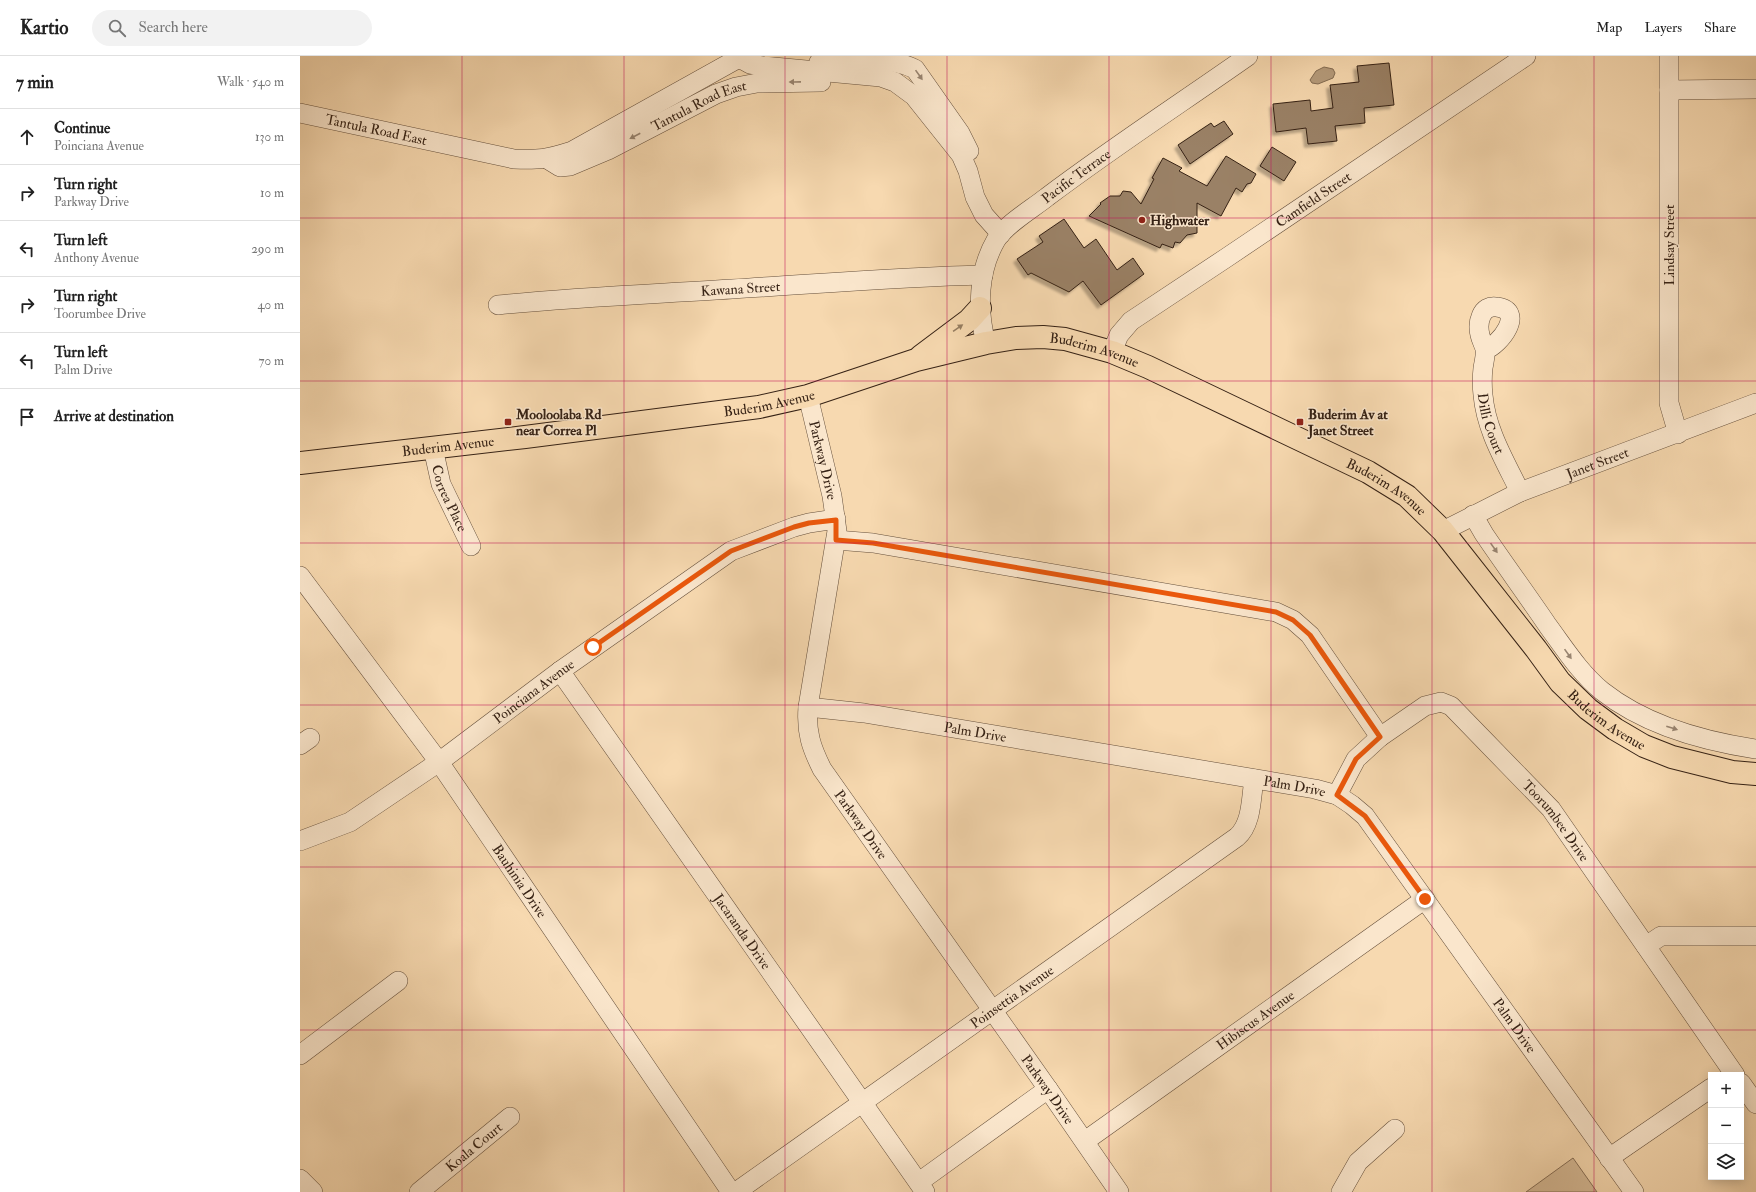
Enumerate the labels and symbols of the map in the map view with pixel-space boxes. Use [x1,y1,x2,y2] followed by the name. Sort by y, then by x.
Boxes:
[915,69,923,80] one-way arrow
[649,77,748,135] street label: Tantula Road East
[789,79,801,86] one-way arrow
[324,111,429,149] street label: Tantula Road East
[629,132,641,139] one-way arrow
[1038,145,1114,207] street label: Pacific Terrace
[1272,168,1355,231] street label: Camfield Street
[1661,204,1679,286] street label: Lindsay Street
[1150,212,1210,230] place label: Highwater
[1137,215,1147,225] marker: Highwater
[700,278,781,300] street label: Kawana Street
[953,324,963,332] one-way arrow
[1049,330,1141,371] street label: Buderim Avenue
[723,386,817,420] street label: Buderim Avenue
[1474,392,1508,457] street label: Dilli Court
[515,406,601,439] place label: Mooloolaba Rd near Correa Pl
[1307,406,1388,440] place label: Buderim Av at Janet Street
[503,417,513,427] marker: Mooloolaba Rd near Correa Pl
[1295,417,1305,427] marker: Buderim Av at Janet Street
[805,419,840,501] street label: Parkway Drive
[401,433,495,460] street label: Buderim Avenue
[1563,444,1632,483] street label: Janet Street
[1344,455,1430,519] street label: Buderim Avenue
[428,463,471,535] street label: Correa Place
[1490,542,1498,553] one-way arrow
[584,638,602,656] route start
[1564,649,1572,659] one-way arrow
[490,656,578,727] street label: Poinciana Avenue
[1564,686,1649,754] street label: Buderim Avenue
[942,719,1008,746] street label: Palm Drive
[1666,725,1678,731] one-way arrow
[1262,772,1328,801] street label: Palm Drive
[1519,777,1593,865] street label: Toorumbee Drive
[831,787,891,863] street label: Parkway Drive
[488,841,550,921] street label: Bauhinia Drive
[709,890,774,973] street label: Jacaranda Drive
[1416,890,1434,908] route end
[967,962,1057,1032] street label: Poinsettia Avenue
[1213,987,1298,1054] street label: Hibiscus Avenue
[1489,995,1540,1056] street label: Palm Drive
[1017,1052,1078,1128] street label: Parkway Drive
[442,1119,506,1176] street label: Koala Court

